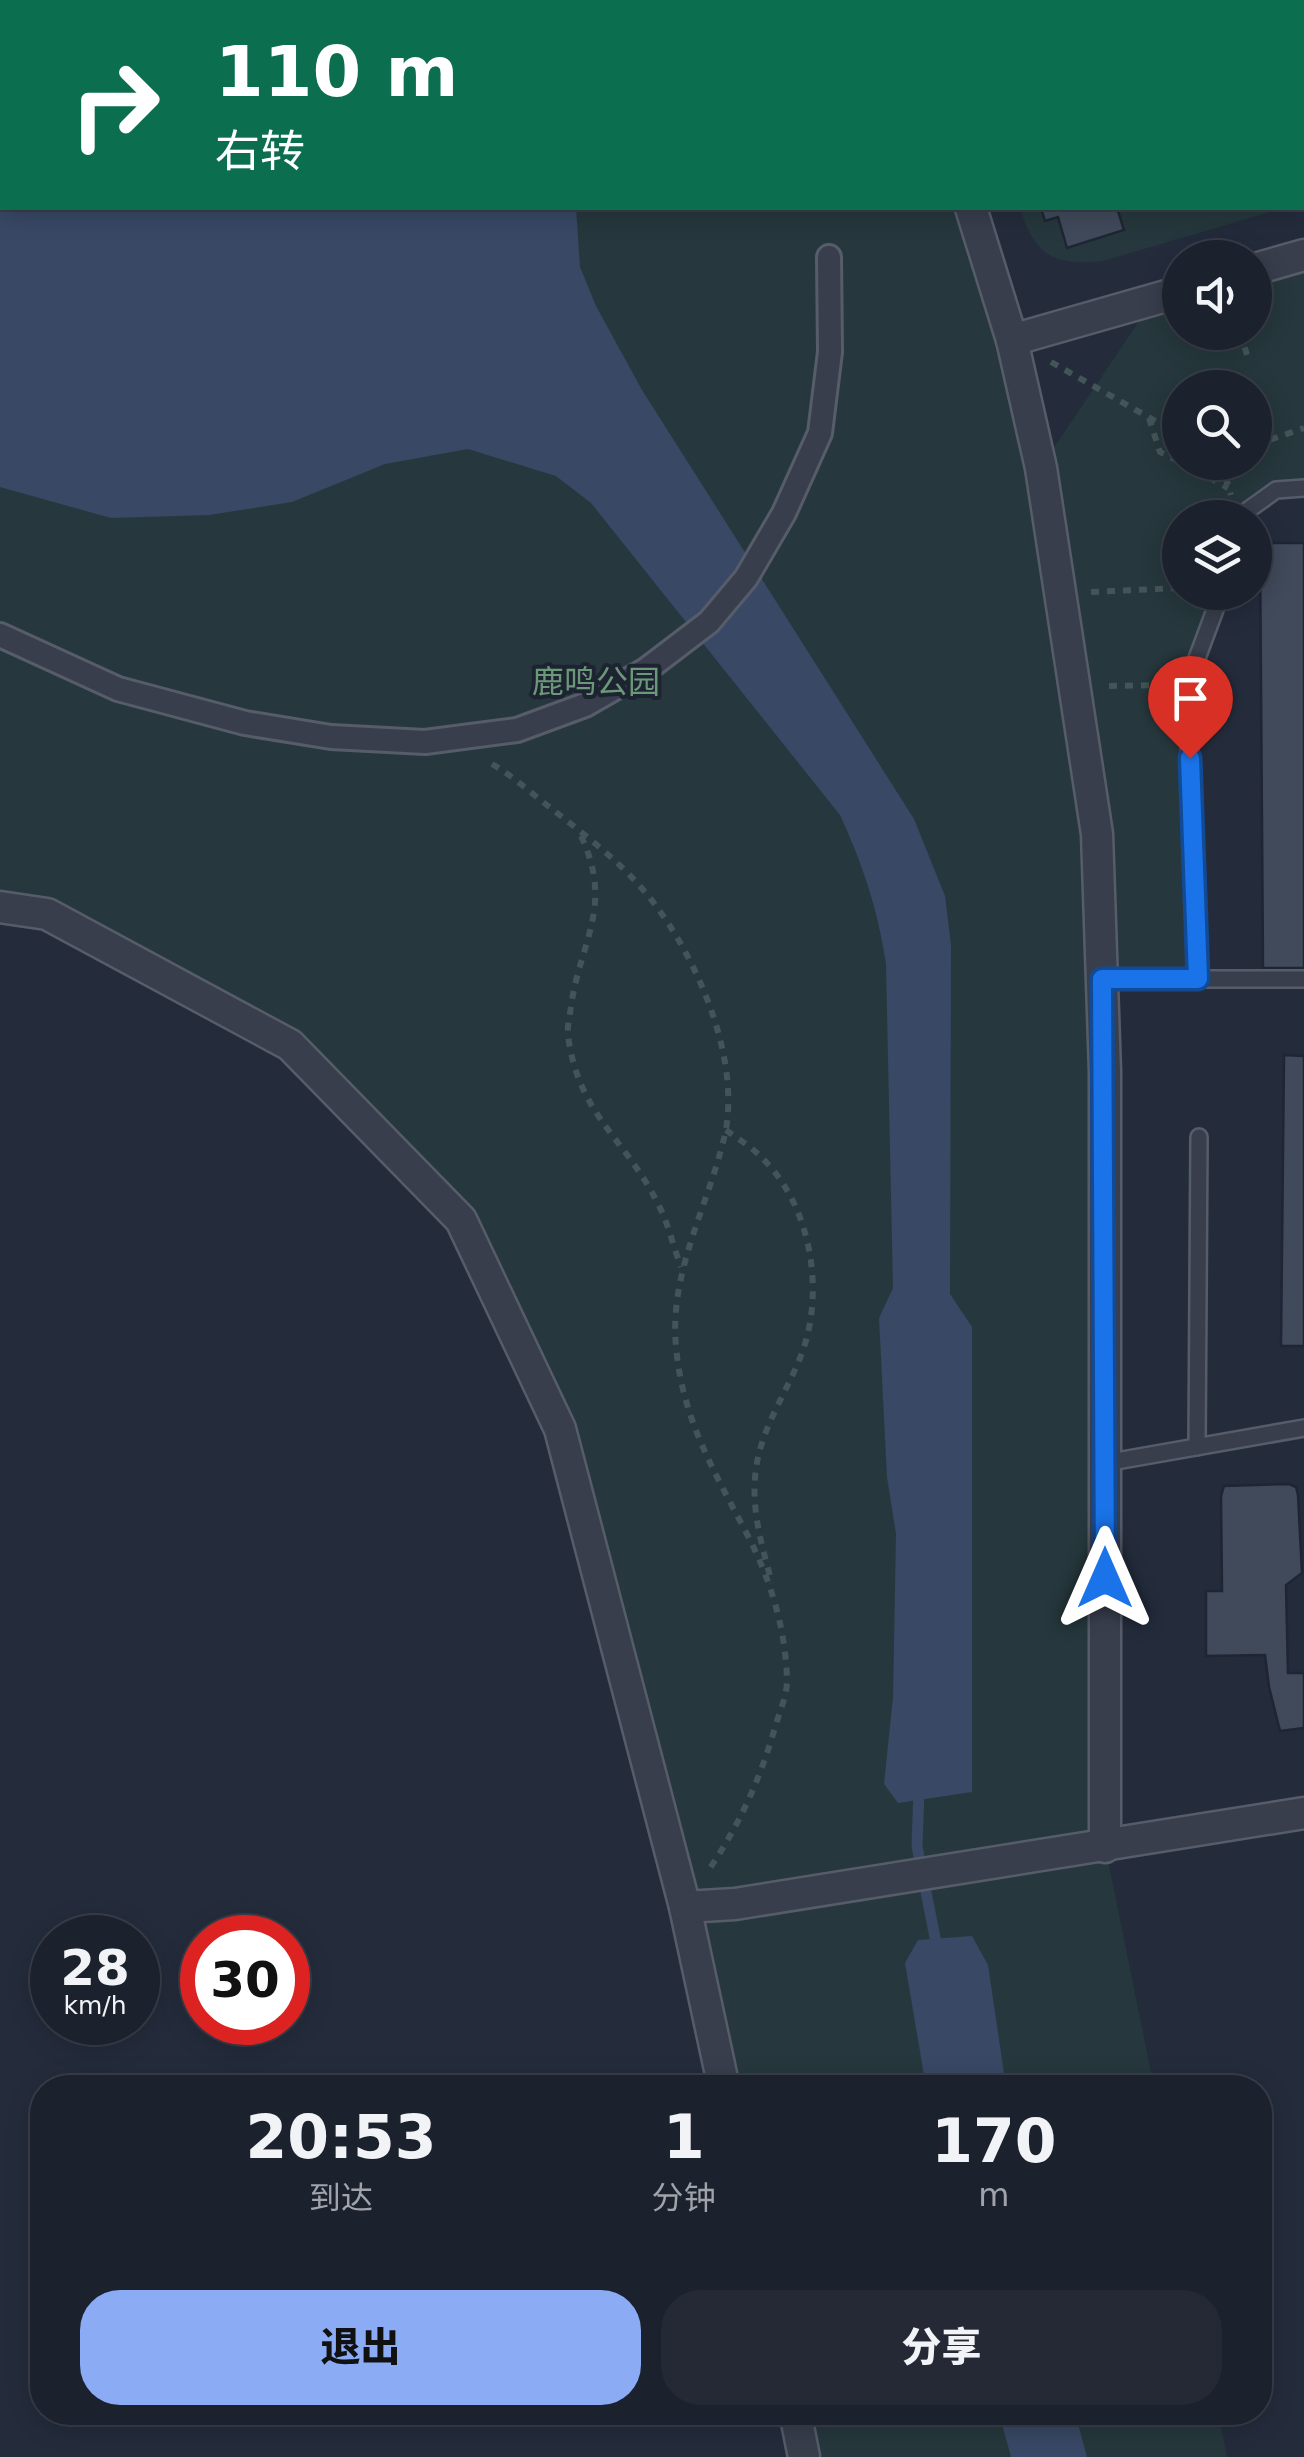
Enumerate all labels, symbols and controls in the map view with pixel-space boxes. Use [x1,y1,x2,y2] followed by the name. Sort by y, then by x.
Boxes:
[215,31,458,113] text: 110 m
[50,40,180,170] icon: right
[215,125,305,178] text: 右转
[1162,240,1272,610] map controls
[1162,240,1272,350] button: sound
[1162,370,1272,480] button: search
[1162,500,1272,610] button: layers
[1148,656,1233,759] pin
[532,663,660,701] park label: 鹿鸣公园
[1163,671,1218,726] icon: arrive
[1053,1526,1157,1630] position arrow
[180,1915,310,2045] speed limit sign: 30
[60,1939,130,1997] text: 28
[63,1991,127,2020] text: km/h
[245,2102,436,2172] text: 20:53
[663,2102,705,2172] text: 1
[931,2106,1057,2176] text: 170
[978,2176,1009,2214] text: m
[309,2179,373,2217] text: 到达
[652,2179,716,2217] text: 分钟
[80,2290,641,2405] button: 退出
[661,2290,1222,2405] button: 分享

